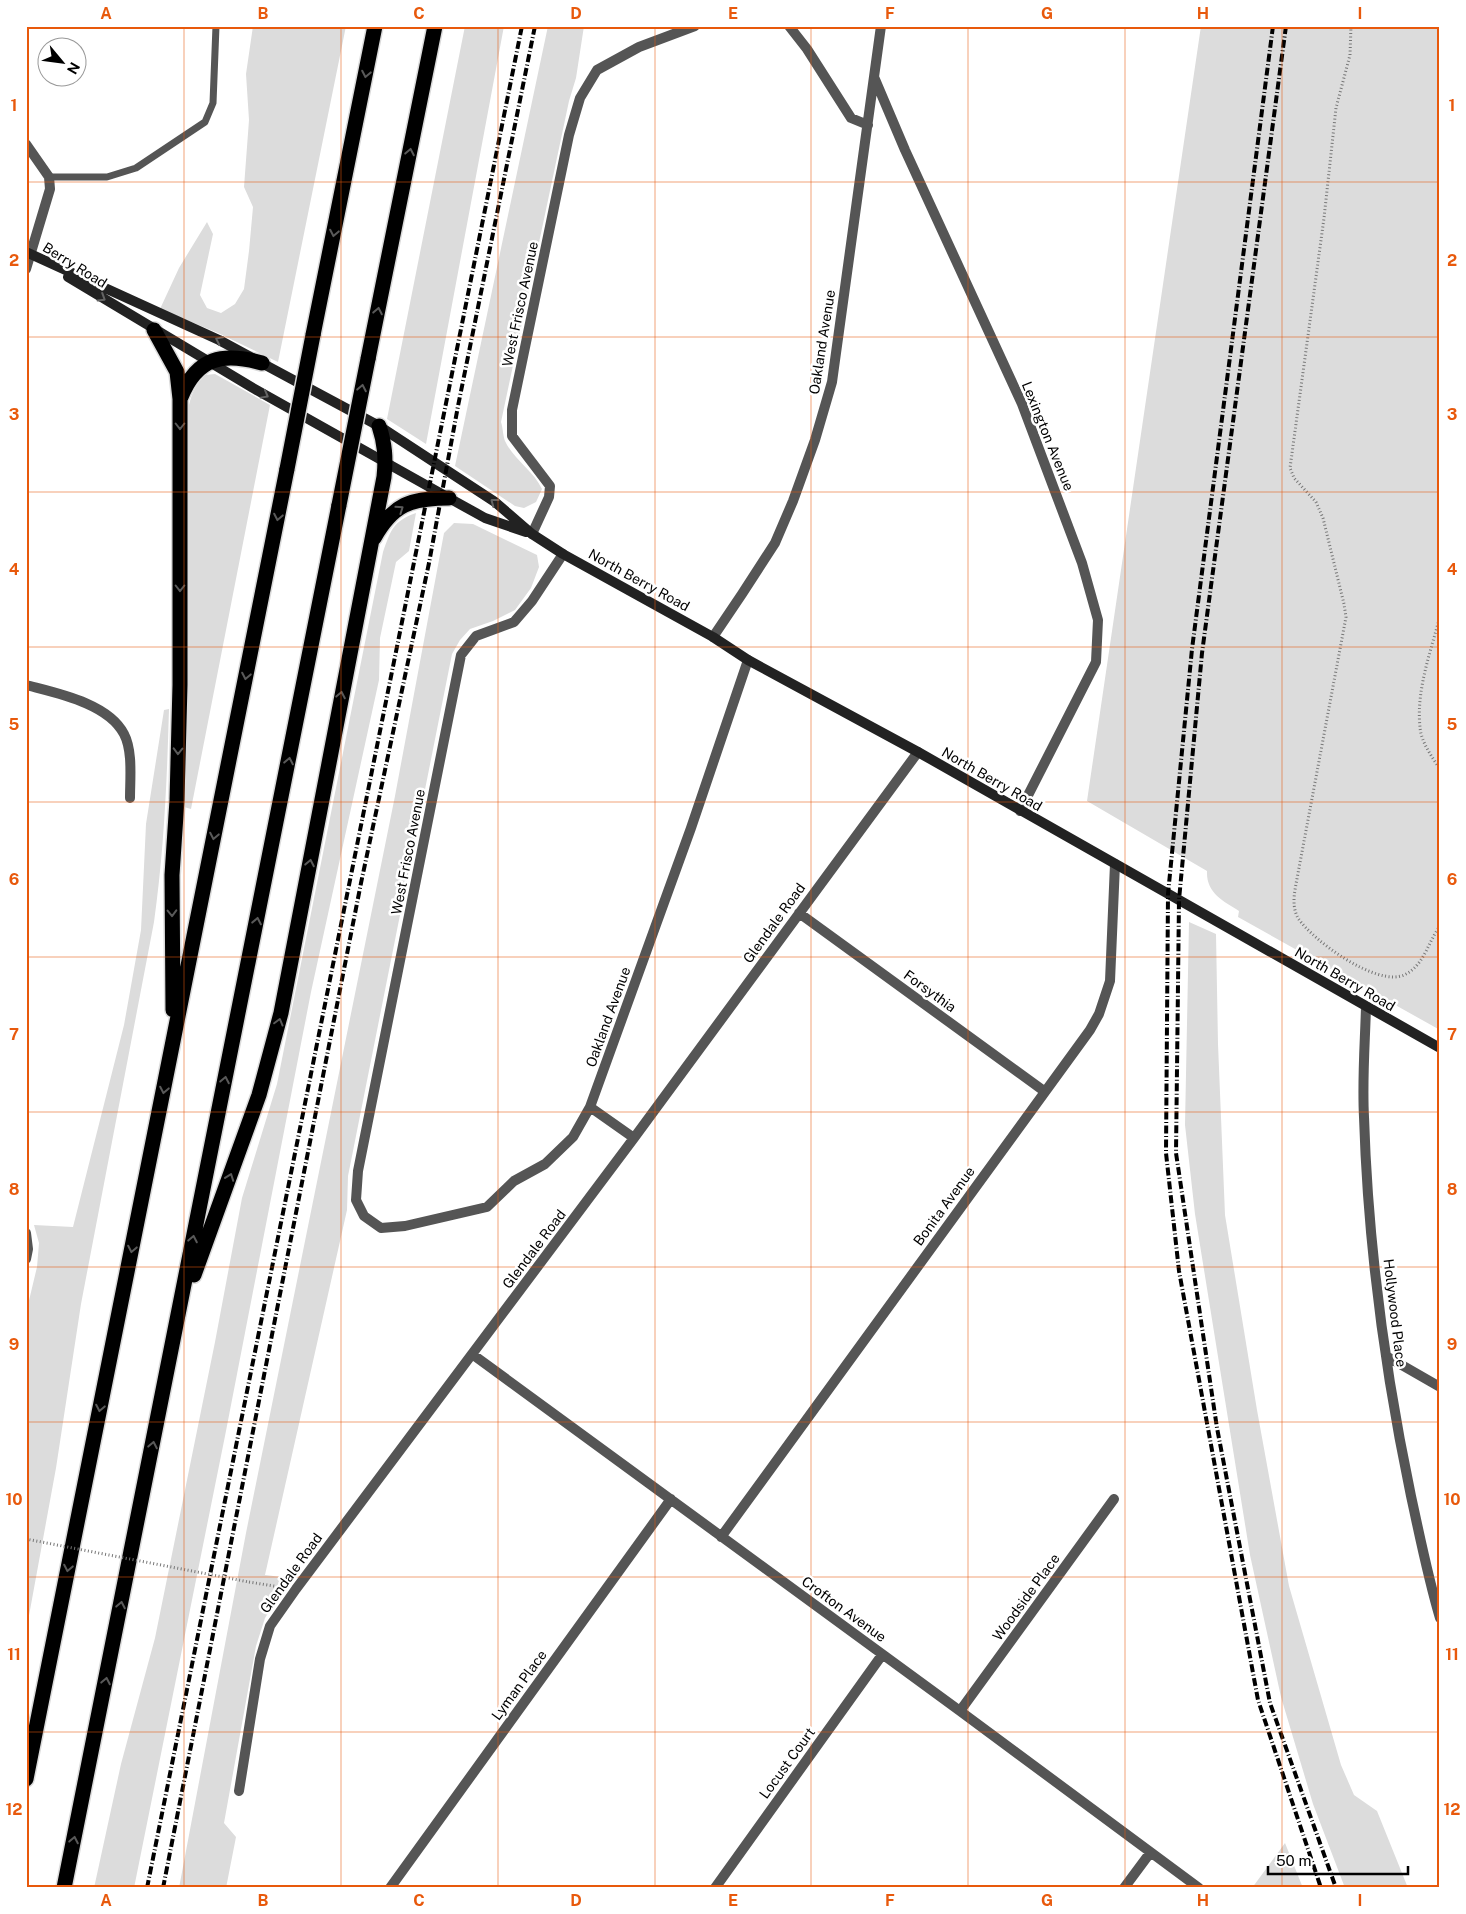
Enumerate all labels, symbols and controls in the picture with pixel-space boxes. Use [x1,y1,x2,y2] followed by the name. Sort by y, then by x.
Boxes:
[100,4,112,23] text: A
[258,4,269,23] text: B
[413,4,425,23] text: C
[570,4,582,23] text: D
[728,4,738,23] text: E
[885,4,895,23] text: F
[1041,4,1053,23] text: G
[1197,4,1209,23] text: H
[1358,4,1362,23] text: I
[38,38,88,88] north arrow
[64,60,83,77] text: N
[361,70,372,78] one-way arrow
[11,96,17,115] text: 1
[1449,96,1455,115] text: 1
[404,148,414,156] one-way arrow
[329,229,340,238] one-way arrow
[40,239,110,291] street label: Berry Road
[499,240,541,368] street label: West Frisco Avenue
[9,251,19,270] text: 2
[1447,251,1457,270] text: 2
[806,289,838,395] street label: Oakland Avenue
[96,292,105,301] one-way arrow
[372,307,382,316] one-way arrow
[215,336,224,346] one-way arrow
[1019,379,1077,493] street label: Lexington Avenue
[357,384,367,393] one-way arrow
[260,389,269,399] one-way arrow
[9,405,19,424] text: 3
[1447,405,1457,424] text: 3
[175,422,186,430] one-way arrow
[490,499,500,508] one-way arrow
[394,506,404,515] one-way arrow
[273,512,284,521] one-way arrow
[586,546,692,614] street label: North Berry Road
[9,560,20,579] text: 4
[1447,560,1458,579] text: 4
[175,584,185,592] one-way arrow
[241,672,252,681] one-way arrow
[336,691,346,699] one-way arrow
[9,715,20,734] text: 5
[1447,715,1458,734] text: 5
[939,744,1045,814] street label: North Berry Road
[173,747,184,755] one-way arrow
[283,757,293,766] one-way arrow
[388,788,428,916] street label: West Frisco Avenue
[210,831,220,840] one-way arrow
[304,858,314,867] one-way arrow
[9,870,19,889] text: 6
[1447,870,1457,889] text: 6
[740,880,808,966] street label: Glendale Road
[167,910,177,917] one-way arrow
[251,916,262,925] one-way arrow
[1292,944,1398,1014] street label: North Berry Road
[582,965,634,1069] street label: Oakland Avenue
[901,967,959,1015] street label: Forsythia
[273,1018,284,1027] one-way arrow
[9,1025,19,1044] text: 7
[1447,1025,1457,1044] text: 7
[219,1075,230,1084] one-way arrow
[159,1085,170,1094] one-way arrow
[910,1163,978,1249] street label: Bonita Avenue
[224,1173,234,1182] one-way arrow
[9,1180,20,1199] text: 8
[1447,1180,1458,1199] text: 8
[499,1206,569,1292] street label: Glendale Road
[188,1235,198,1244] one-way arrow
[127,1245,137,1254] one-way arrow
[1380,1258,1410,1368] street label: Hollywood Place
[9,1335,19,1354] text: 9
[1447,1335,1457,1354] text: 9
[95,1404,105,1413] one-way arrow
[147,1441,157,1450] one-way arrow
[5,1490,23,1509] text: 10
[1443,1490,1461,1509] text: 10
[257,1530,325,1616] street label: Glendale Road
[989,1550,1063,1644] street label: Woodside Place
[63,1563,74,1572] one-way arrow
[799,1573,889,1645] street label: Crofton Avenue
[115,1600,126,1609] one-way arrow
[7,1645,21,1664] text: 11
[1445,1645,1459,1664] text: 11
[488,1647,550,1723] street label: Lyman Place
[100,1676,110,1685] one-way arrow
[756,1724,818,1802] street label: Locust Court
[5,1800,23,1819] text: 12
[1443,1800,1461,1819] text: 12
[68,1836,78,1844] one-way arrow
[1268,1844,1408,1876] scale bar
[1276,1852,1311,1869] text: 50 m
[100,1891,112,1910] text: A
[258,1891,269,1910] text: B
[413,1891,425,1910] text: C
[570,1891,582,1910] text: D
[728,1891,738,1910] text: E
[885,1891,895,1910] text: F
[1041,1891,1053,1910] text: G
[1197,1891,1209,1910] text: H
[1358,1891,1362,1910] text: I

